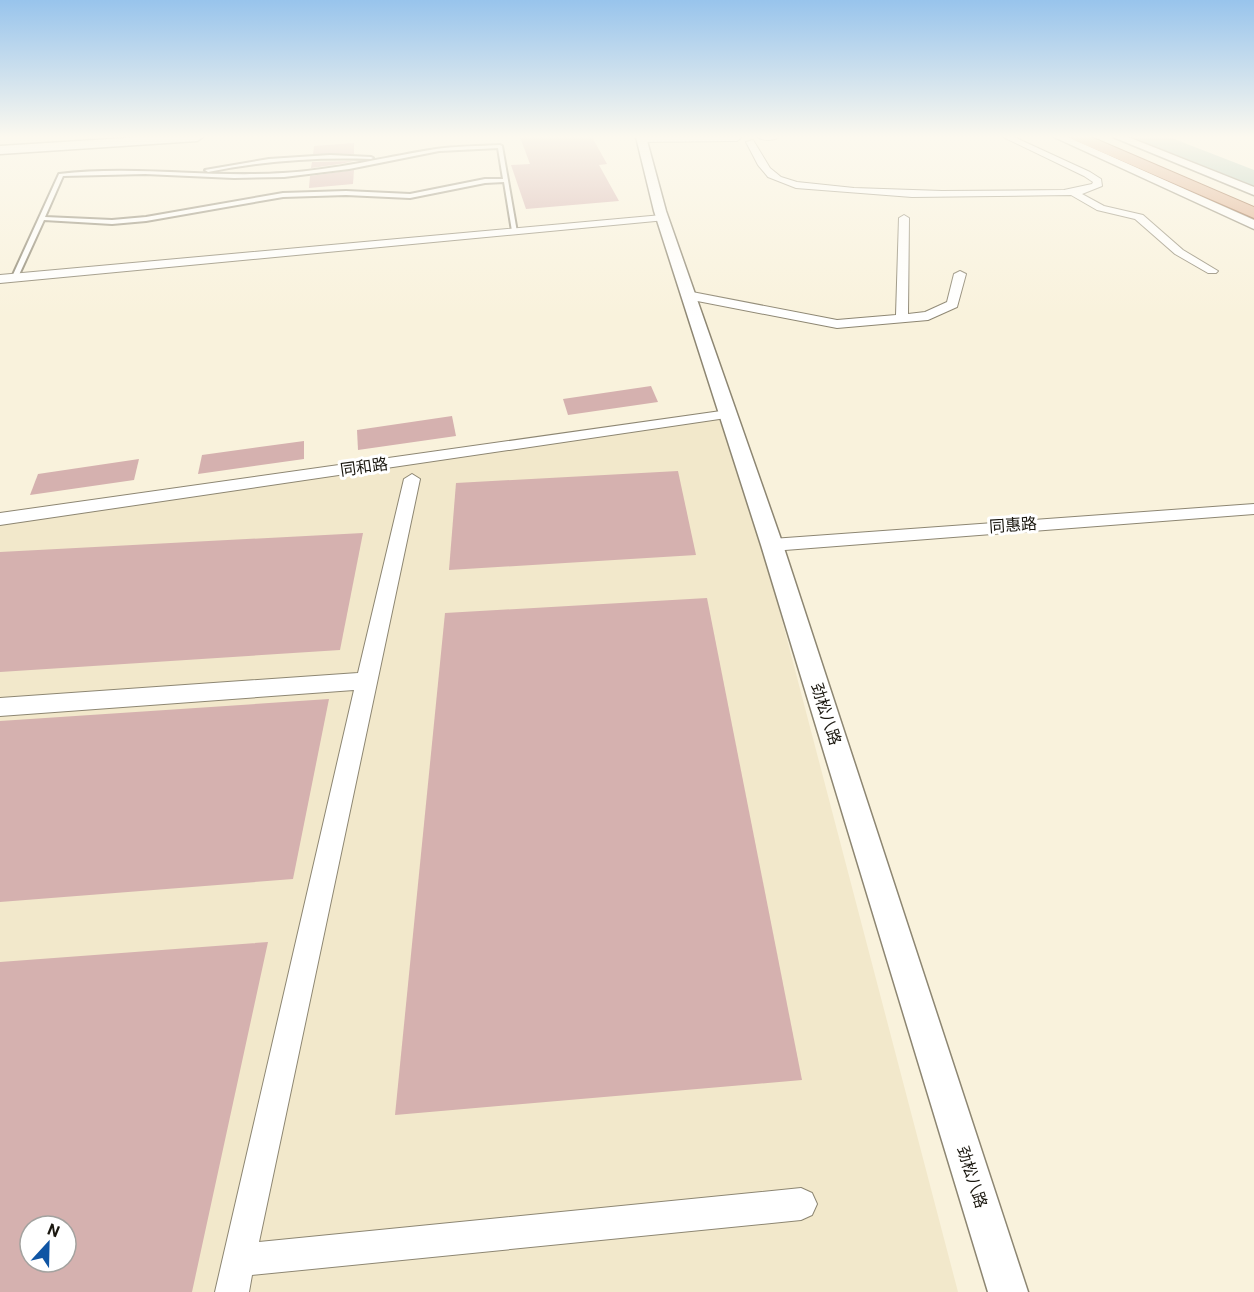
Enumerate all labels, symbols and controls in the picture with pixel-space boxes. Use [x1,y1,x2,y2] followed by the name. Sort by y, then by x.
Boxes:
[339,454,389,480] street label: 同和路
[988,514,1038,536] street label: 同惠路
[807,681,845,747] street label: 劲松八路
[953,1144,991,1210] street label: 劲松八路
[18,1214,78,1274] north arrow
[45,1220,62,1241] text: N

